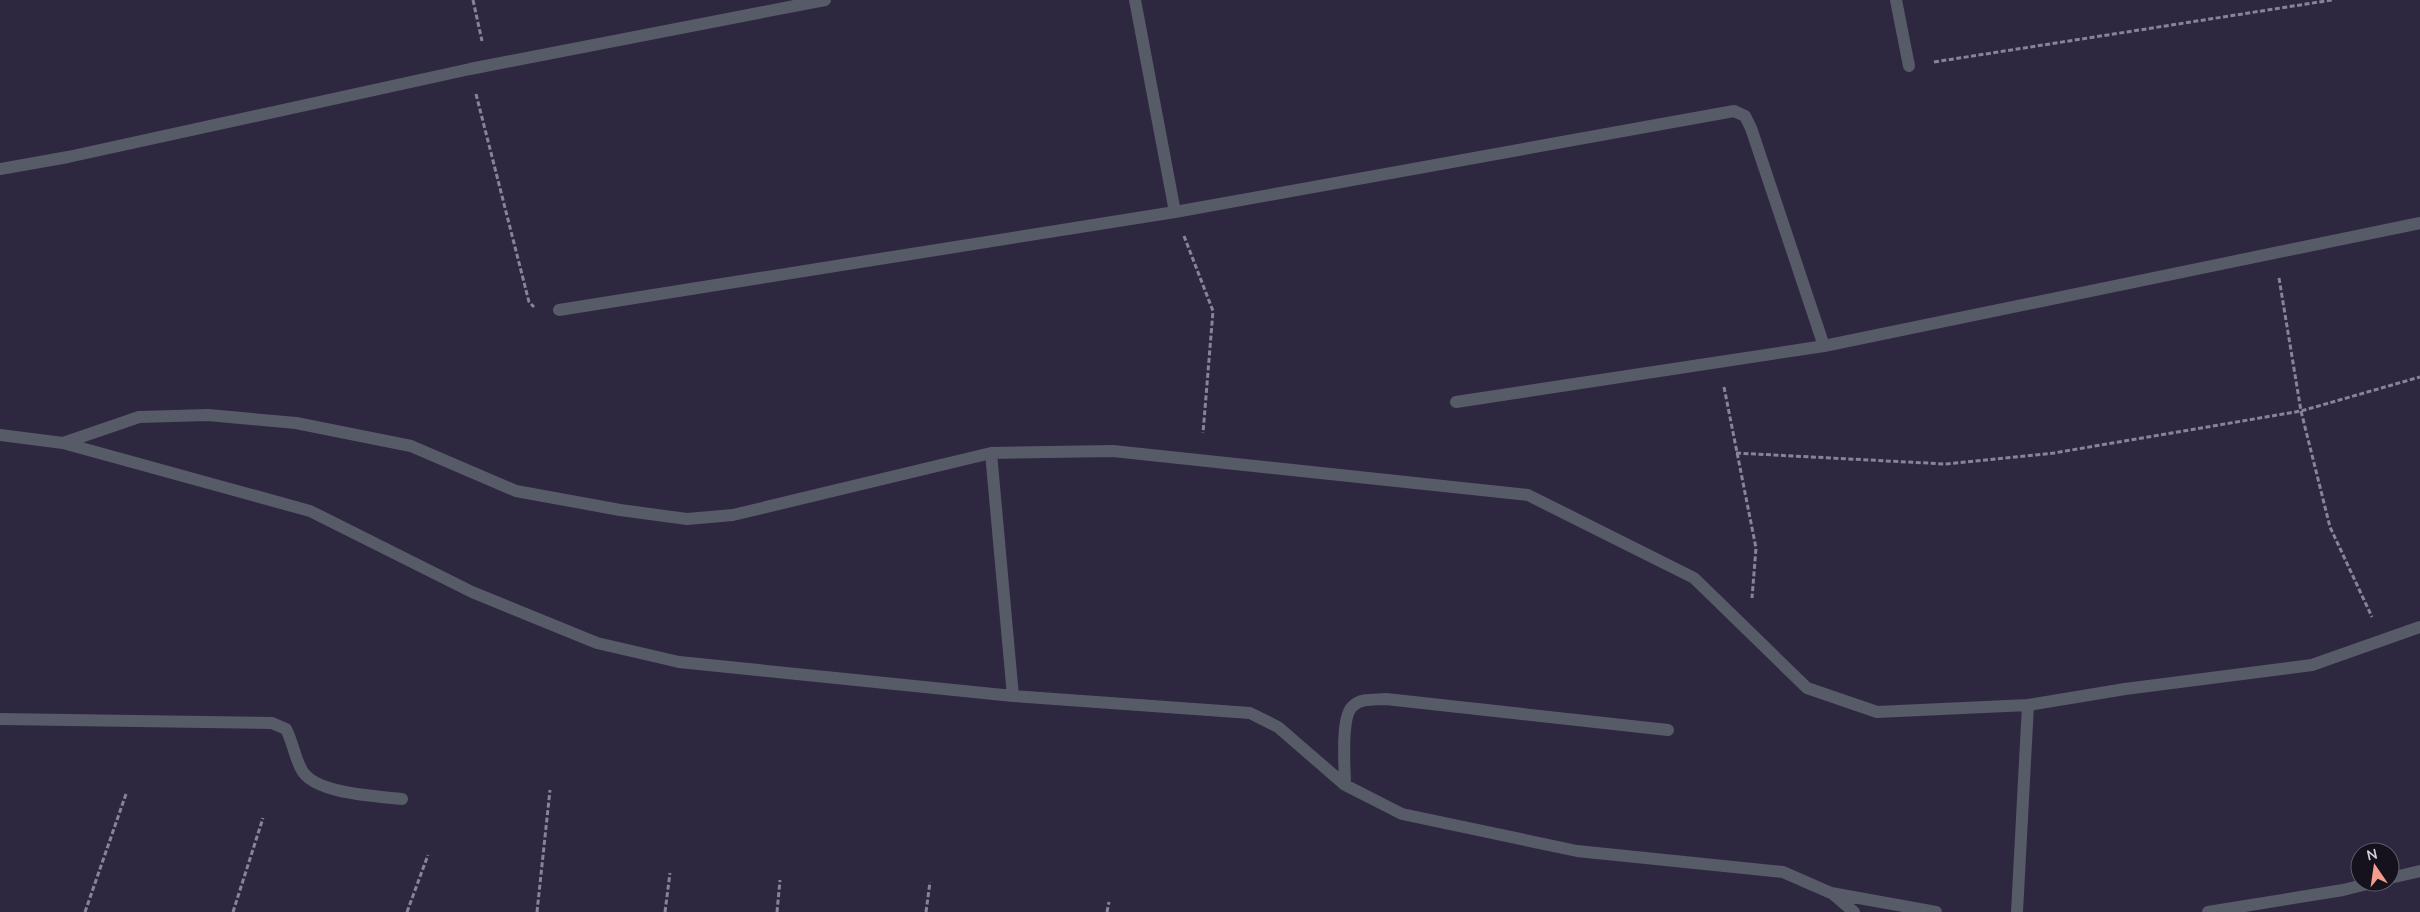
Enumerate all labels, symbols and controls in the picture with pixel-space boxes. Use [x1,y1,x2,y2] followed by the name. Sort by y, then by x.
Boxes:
[2350,842,2400,892] north arrow
[2365,844,2379,865] text: N

